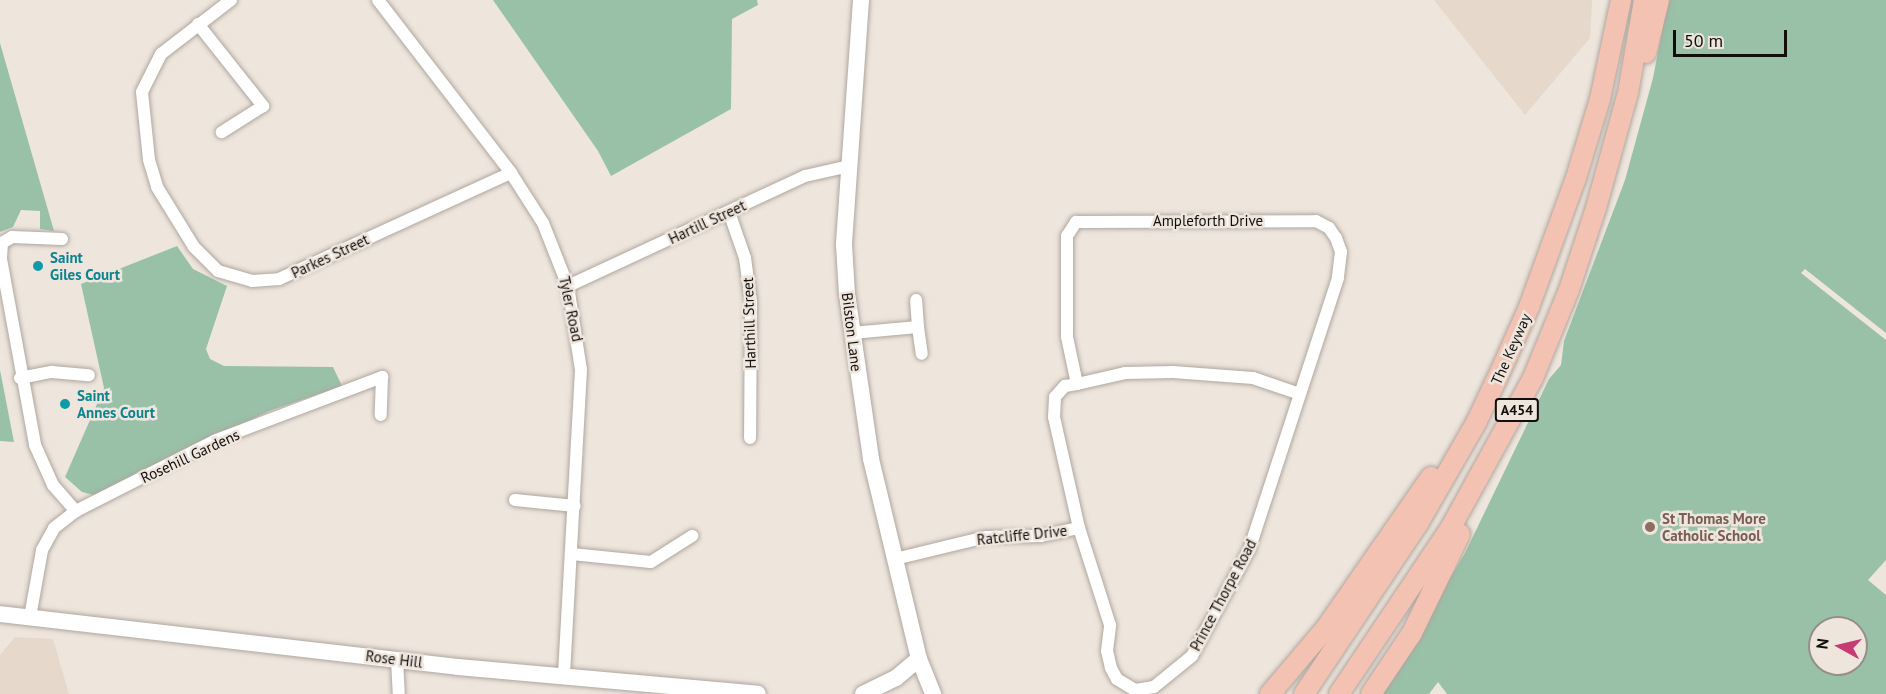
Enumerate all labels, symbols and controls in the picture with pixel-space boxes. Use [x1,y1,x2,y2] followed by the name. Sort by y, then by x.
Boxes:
[1676,18,1790,56] scale bar
[1684,29,1723,52] text: 50 m
[665,196,749,248] street label: Hartill Street
[1153,212,1263,230] street label: Ampleforth Drive
[288,230,372,282] street label: Parkes Street
[50,248,120,283] place label: Saint Giles Court
[31,259,45,273] marker: Saint Giles Court
[555,275,587,343] street label: Tyler Road
[738,277,760,369] street label: Harthill Street
[838,292,866,372] street label: Bilston Lane
[1487,310,1535,388] street label: The Keyway
[77,386,155,421] place label: Saint Annes Court
[58,397,72,411] marker: Saint Annes Court
[1494,399,1540,421] road number: A454
[138,425,242,487] street label: Rosehill Gardens
[1662,509,1766,544] place label: St Thomas More Catholic School
[1643,520,1657,534] marker: St Thomas More Catholic School
[976,521,1068,549] street label: Ratcliffe Drive
[1186,536,1260,654] street label: Prince Thorpe Road
[1808,616,1868,676] north arrow
[1812,637,1833,650] text: N
[365,647,423,671] street label: Rose Hill

